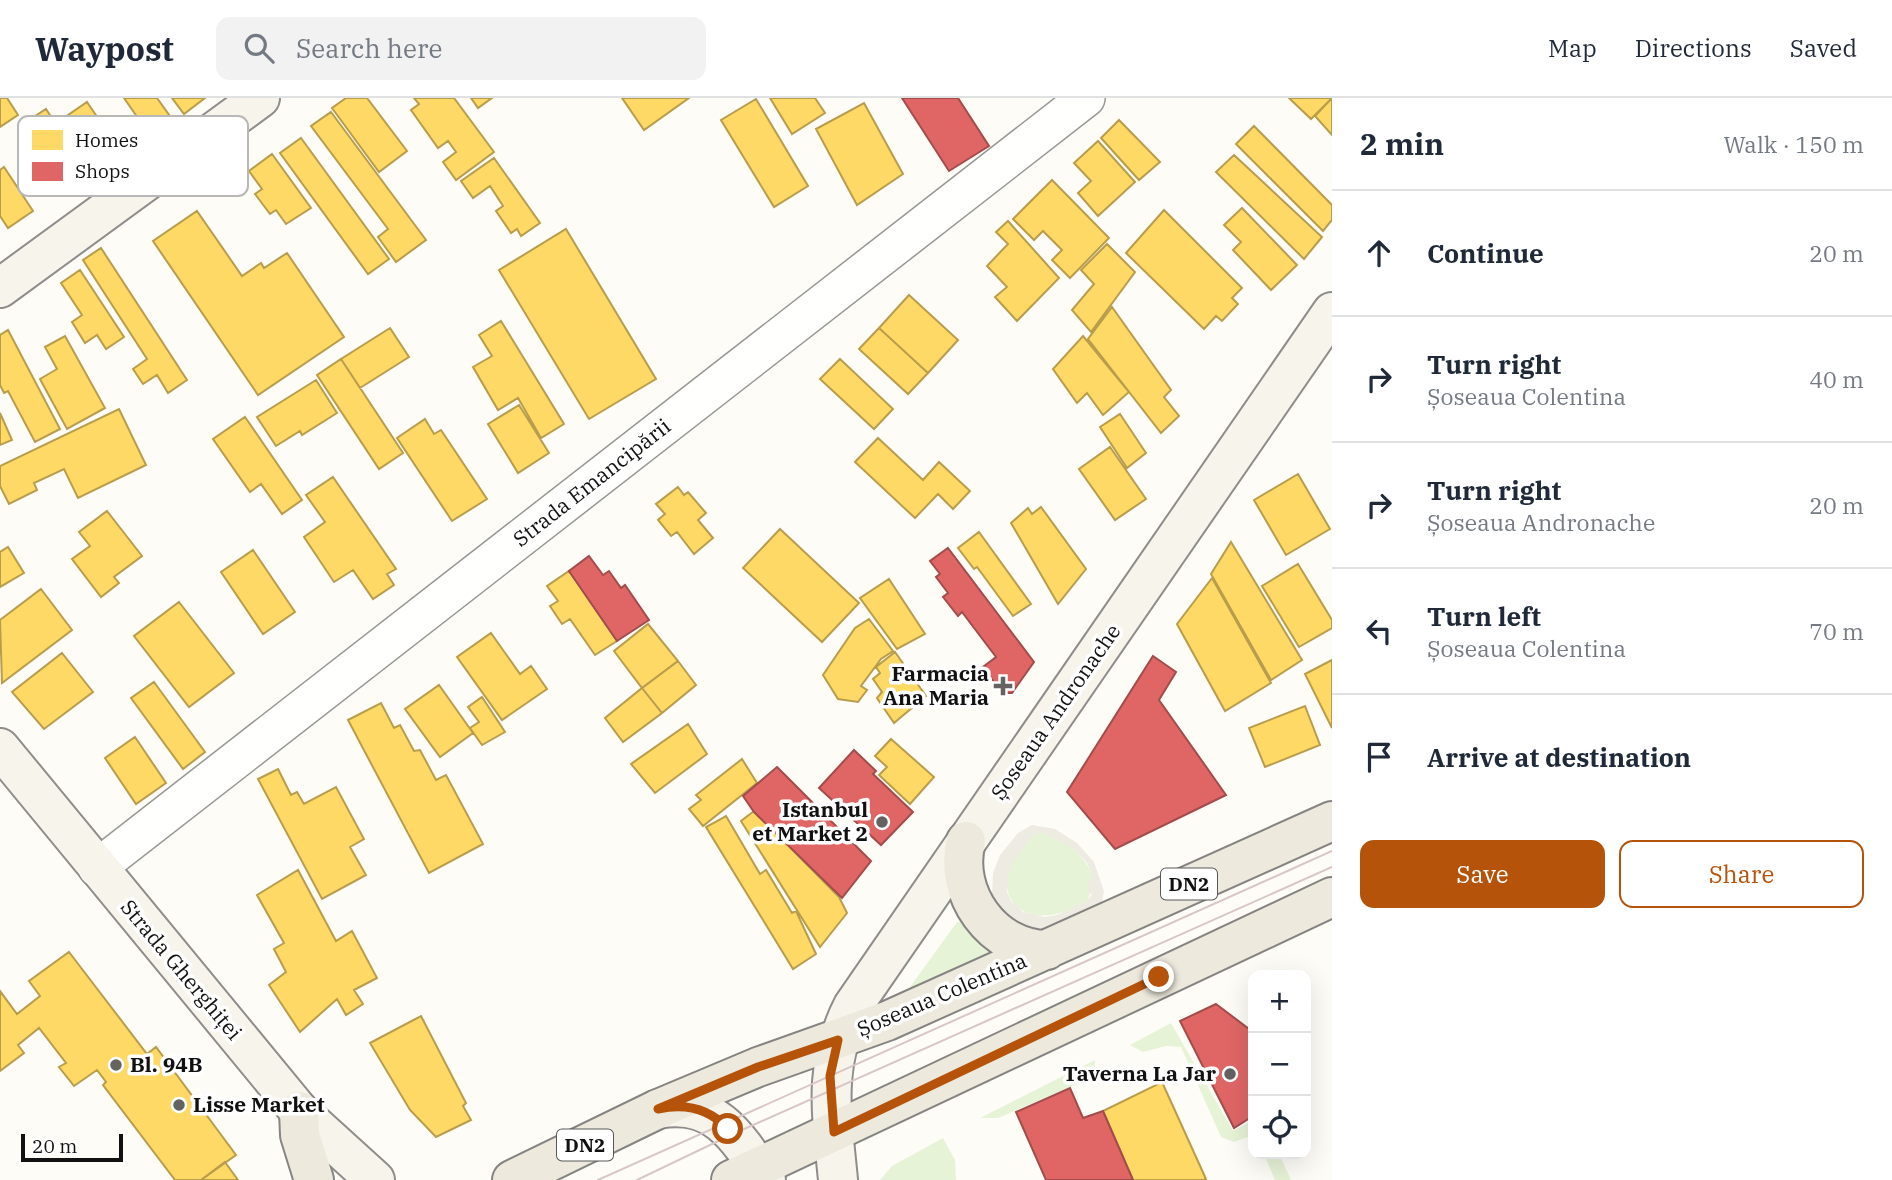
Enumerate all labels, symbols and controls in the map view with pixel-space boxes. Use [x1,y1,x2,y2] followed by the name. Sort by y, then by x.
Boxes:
[216,17,706,80] search box
[35,27,174,70] text: Waypost
[240,29,278,67] icon: search
[296,31,442,65] text: Search here
[1548,32,1597,64] text: Map
[1635,32,1752,64] text: Directions
[1790,32,1857,64] text: Saved
[18,116,248,196] legend
[1360,124,1444,163] text: 2 min
[75,128,138,152] text: Homes
[1723,129,1864,159] text: Walk · 150 m
[75,159,130,183] text: Shops
[1360,234,1398,272] icon: ahead
[1427,236,1544,270] text: Continue
[1809,238,1864,268] text: 20 m
[1427,347,1561,381] text: Turn right
[1360,360,1398,398] icon: right
[1809,364,1864,394] text: 40 m
[1427,381,1626,411] text: Șoseaua Colentina
[507,412,676,553] street label: Strada Emancipării
[1427,473,1561,507] text: Turn right
[1360,486,1398,524] icon: right
[1809,490,1864,520] text: 20 m
[1427,507,1655,537] text: Șoseaua Andronache
[1427,599,1541,633] text: Turn left
[1360,612,1398,650] icon: left
[1809,616,1864,646] text: 70 m
[984,618,1126,805] street label: Șoseaua Andronache
[1427,633,1626,663] text: Șoseaua Colentina
[883,659,989,711] place label: Farmacia Ana Maria
[995,678,1011,694] marker: Farmacia Ana Maria
[1360,738,1398,776] icon: arrive
[1427,740,1691,774] text: Arrive at destination
[752,795,868,847] place label: Istanbul et Market 2
[874,814,890,830] marker: Istanbul et Market 2
[1360,840,1605,908] button: Save
[1619,840,1864,908] button: Share
[1161,869,1217,900] road number: DN2
[115,893,249,1045] street label: Strada Gherghiței
[852,946,1031,1042] street label: Șoseaua Colentina
[1143,961,1174,992] route end
[1248,970,1311,1159] map controls
[1248,970,1311,1033] button: +
[1248,1033,1311,1096] button: −
[130,1050,203,1078] place label: Bl. 94B
[108,1057,124,1073] marker: Bl. 94B
[1063,1059,1217,1087] place label: Taverna La Jar
[1222,1066,1238,1082] marker: Taverna La Jar
[193,1090,325,1118] place label: Lisse Market
[1248,1096,1311,1159] button: locate
[171,1097,187,1113] marker: Lisse Market
[712,1113,743,1144] route start
[557,1130,613,1161] road number: DN2
[21,1131,122,1163] scale bar
[32,1134,77,1158] text: 20 m

